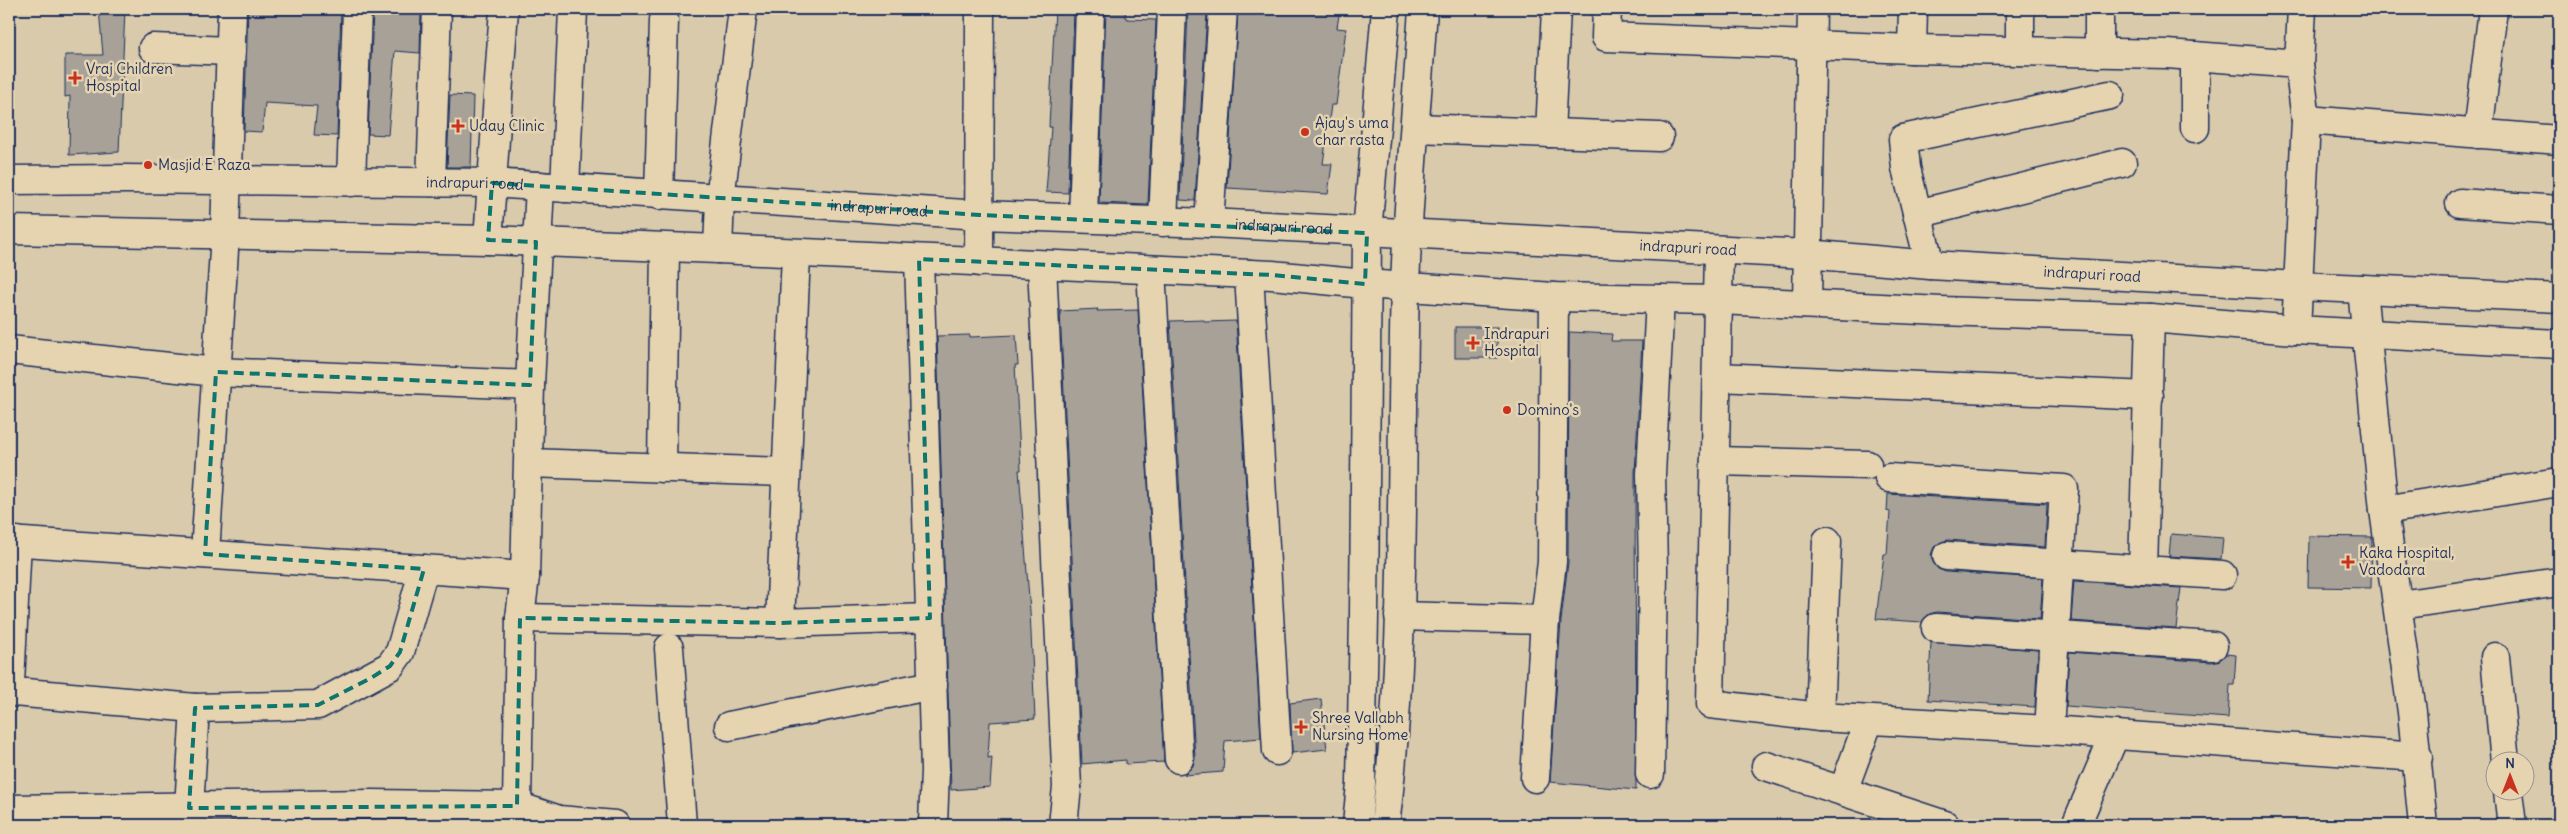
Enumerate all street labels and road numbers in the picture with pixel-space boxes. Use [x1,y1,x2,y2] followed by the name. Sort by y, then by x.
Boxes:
[426,172,525,194] street label: indrapuri road
[830,195,929,221] street label: indrapuri road
[1234,214,1333,238] street label: indrapuri road
[1639,235,1738,259] street label: indrapuri road
[2043,261,2142,286] street label: indrapuri road

